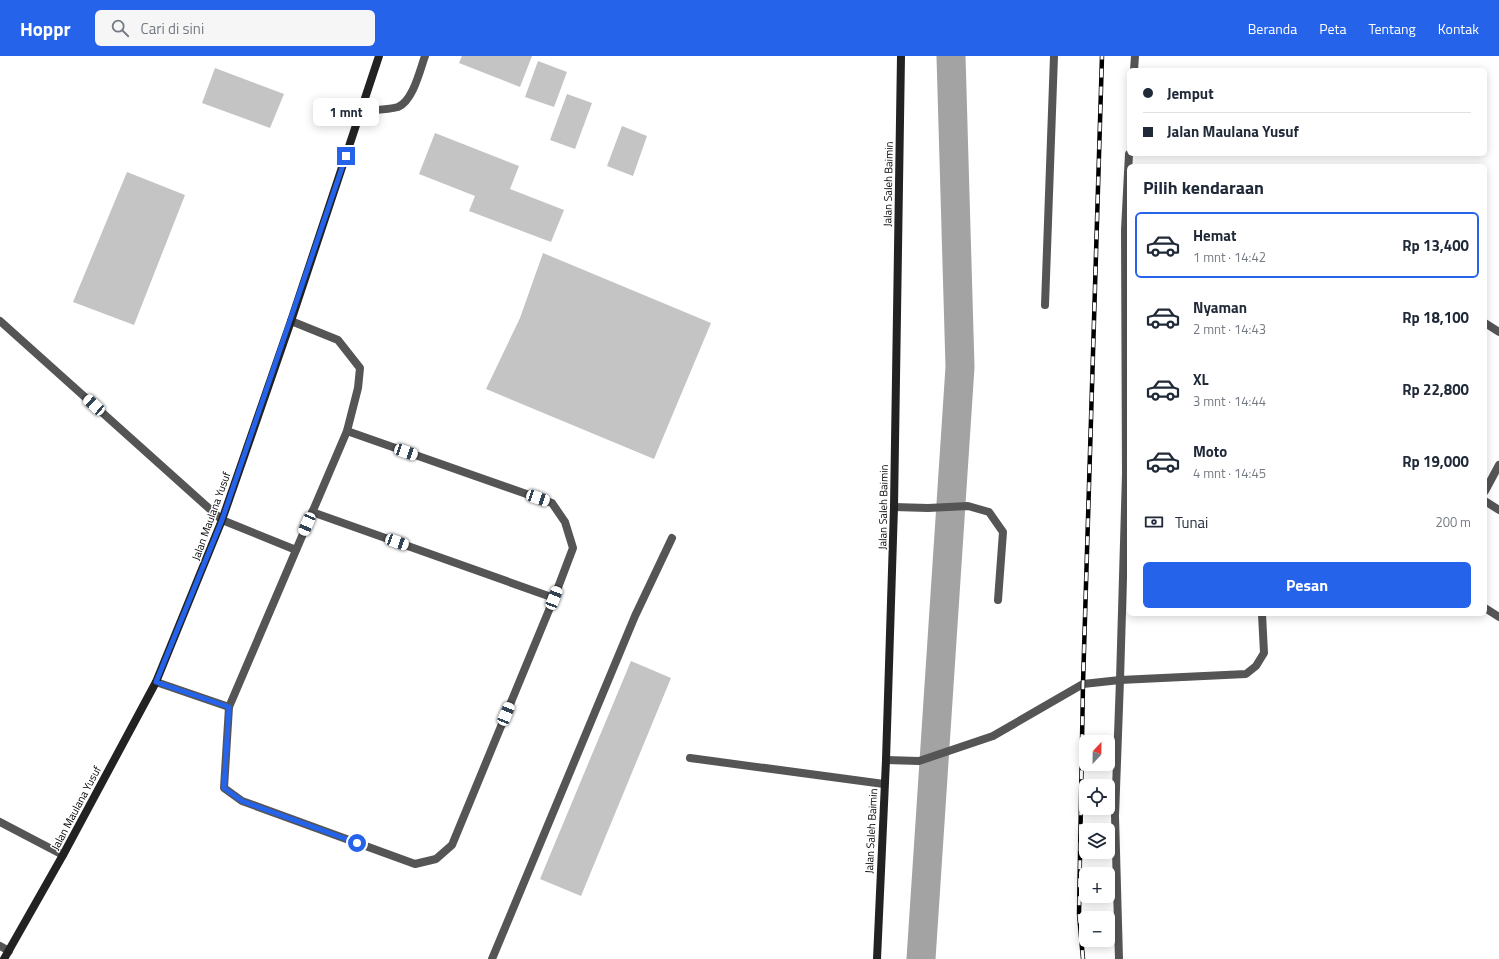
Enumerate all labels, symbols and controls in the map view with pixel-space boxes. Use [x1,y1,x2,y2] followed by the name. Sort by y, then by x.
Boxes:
[95,10,375,46] search box
[20,14,71,43] text: Hoppr
[109,17,131,39] icon: search
[141,17,204,40] text: Cari di sini
[1248,18,1297,39] text: Beranda
[1319,18,1346,39] text: Peta
[1368,18,1416,39] text: Tentang
[1438,18,1479,39] text: Kontak
[1167,82,1214,105] text: Jemput
[313,98,379,126] callout: 1 mnt
[330,102,362,122] text: 1 mnt
[1167,120,1299,143] text: Jalan Maulana Yusuf
[879,141,897,227] street label: Jalan Saleh Baimin
[337,147,355,165] route end
[1143,174,1264,201] text: Pilih kendaraan
[1193,224,1236,247] text: Hemat
[1145,227,1181,263] icon: car
[1402,234,1469,257] text: Rp 13,400
[1193,247,1266,267] text: 1 mnt · 14:42
[1193,296,1247,319] text: Nyaman
[1145,299,1181,335] icon: car
[1402,306,1469,329] text: Rp 18,100
[1193,319,1266,339] text: 2 mnt · 14:43
[1193,368,1209,391] text: XL
[1145,371,1181,407] icon: car
[1402,378,1469,401] text: Rp 22,800
[1193,391,1266,411] text: 3 mnt · 14:44
[81,393,107,417] car
[1193,440,1227,463] text: Moto
[393,442,419,462] car
[1145,443,1181,479] icon: car
[1402,450,1469,473] text: Rp 19,000
[1193,463,1266,483] text: 4 mnt · 14:45
[874,464,892,550] street label: Jalan Saleh Baimin
[188,469,235,563] street label: Jalan Maulana Yusuf
[525,488,551,508] car
[297,511,317,537] car
[1143,511,1165,533] icon: cash
[1175,511,1208,534] text: Tunai
[1435,512,1471,532] text: 200 m
[384,532,410,552] car
[1143,562,1471,608] button: Pesan
[544,585,564,611] car
[496,701,516,727] car
[1079,735,1115,771] north arrow
[1079,735,1115,947] map controls
[47,763,105,853] street label: Jalan Maulana Yusuf
[1079,779,1115,815] button: locate
[861,788,881,874] street label: Jalan Saleh Baimin
[1079,823,1115,859] button: layers
[348,834,366,852] route start
[1079,867,1115,903] button: +
[1079,911,1115,947] button: −

